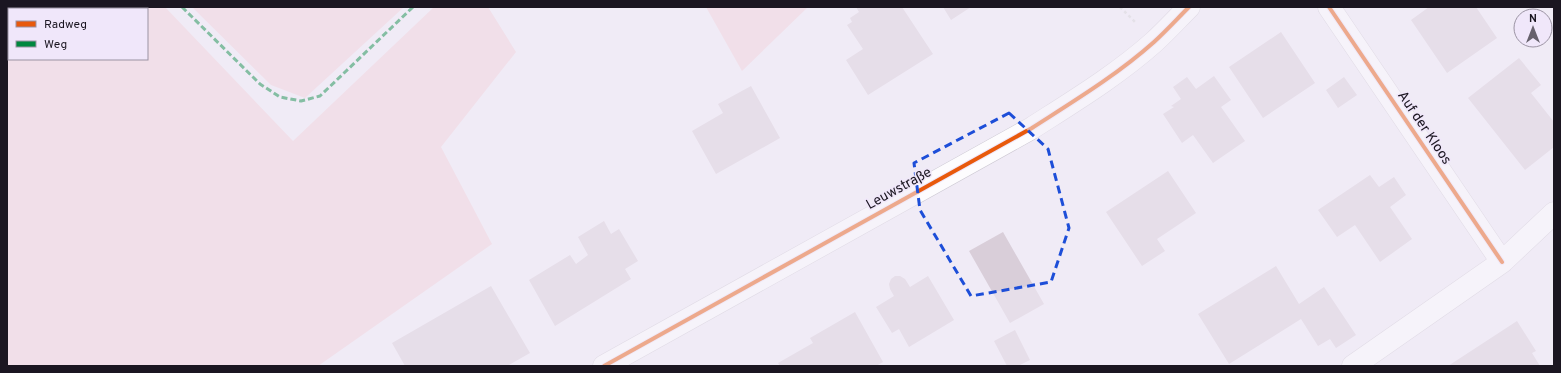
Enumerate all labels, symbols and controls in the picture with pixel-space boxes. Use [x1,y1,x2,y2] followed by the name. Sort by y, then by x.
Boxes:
[8,8,148,60] legend
[1513,8,1553,48] north arrow
[1529,12,1537,26] text: N
[44,17,87,33] text: Radweg
[44,37,67,53] text: Weg
[1393,88,1455,168] street label: Auf der Kloos
[863,164,935,214] street label: Leuwstraße

